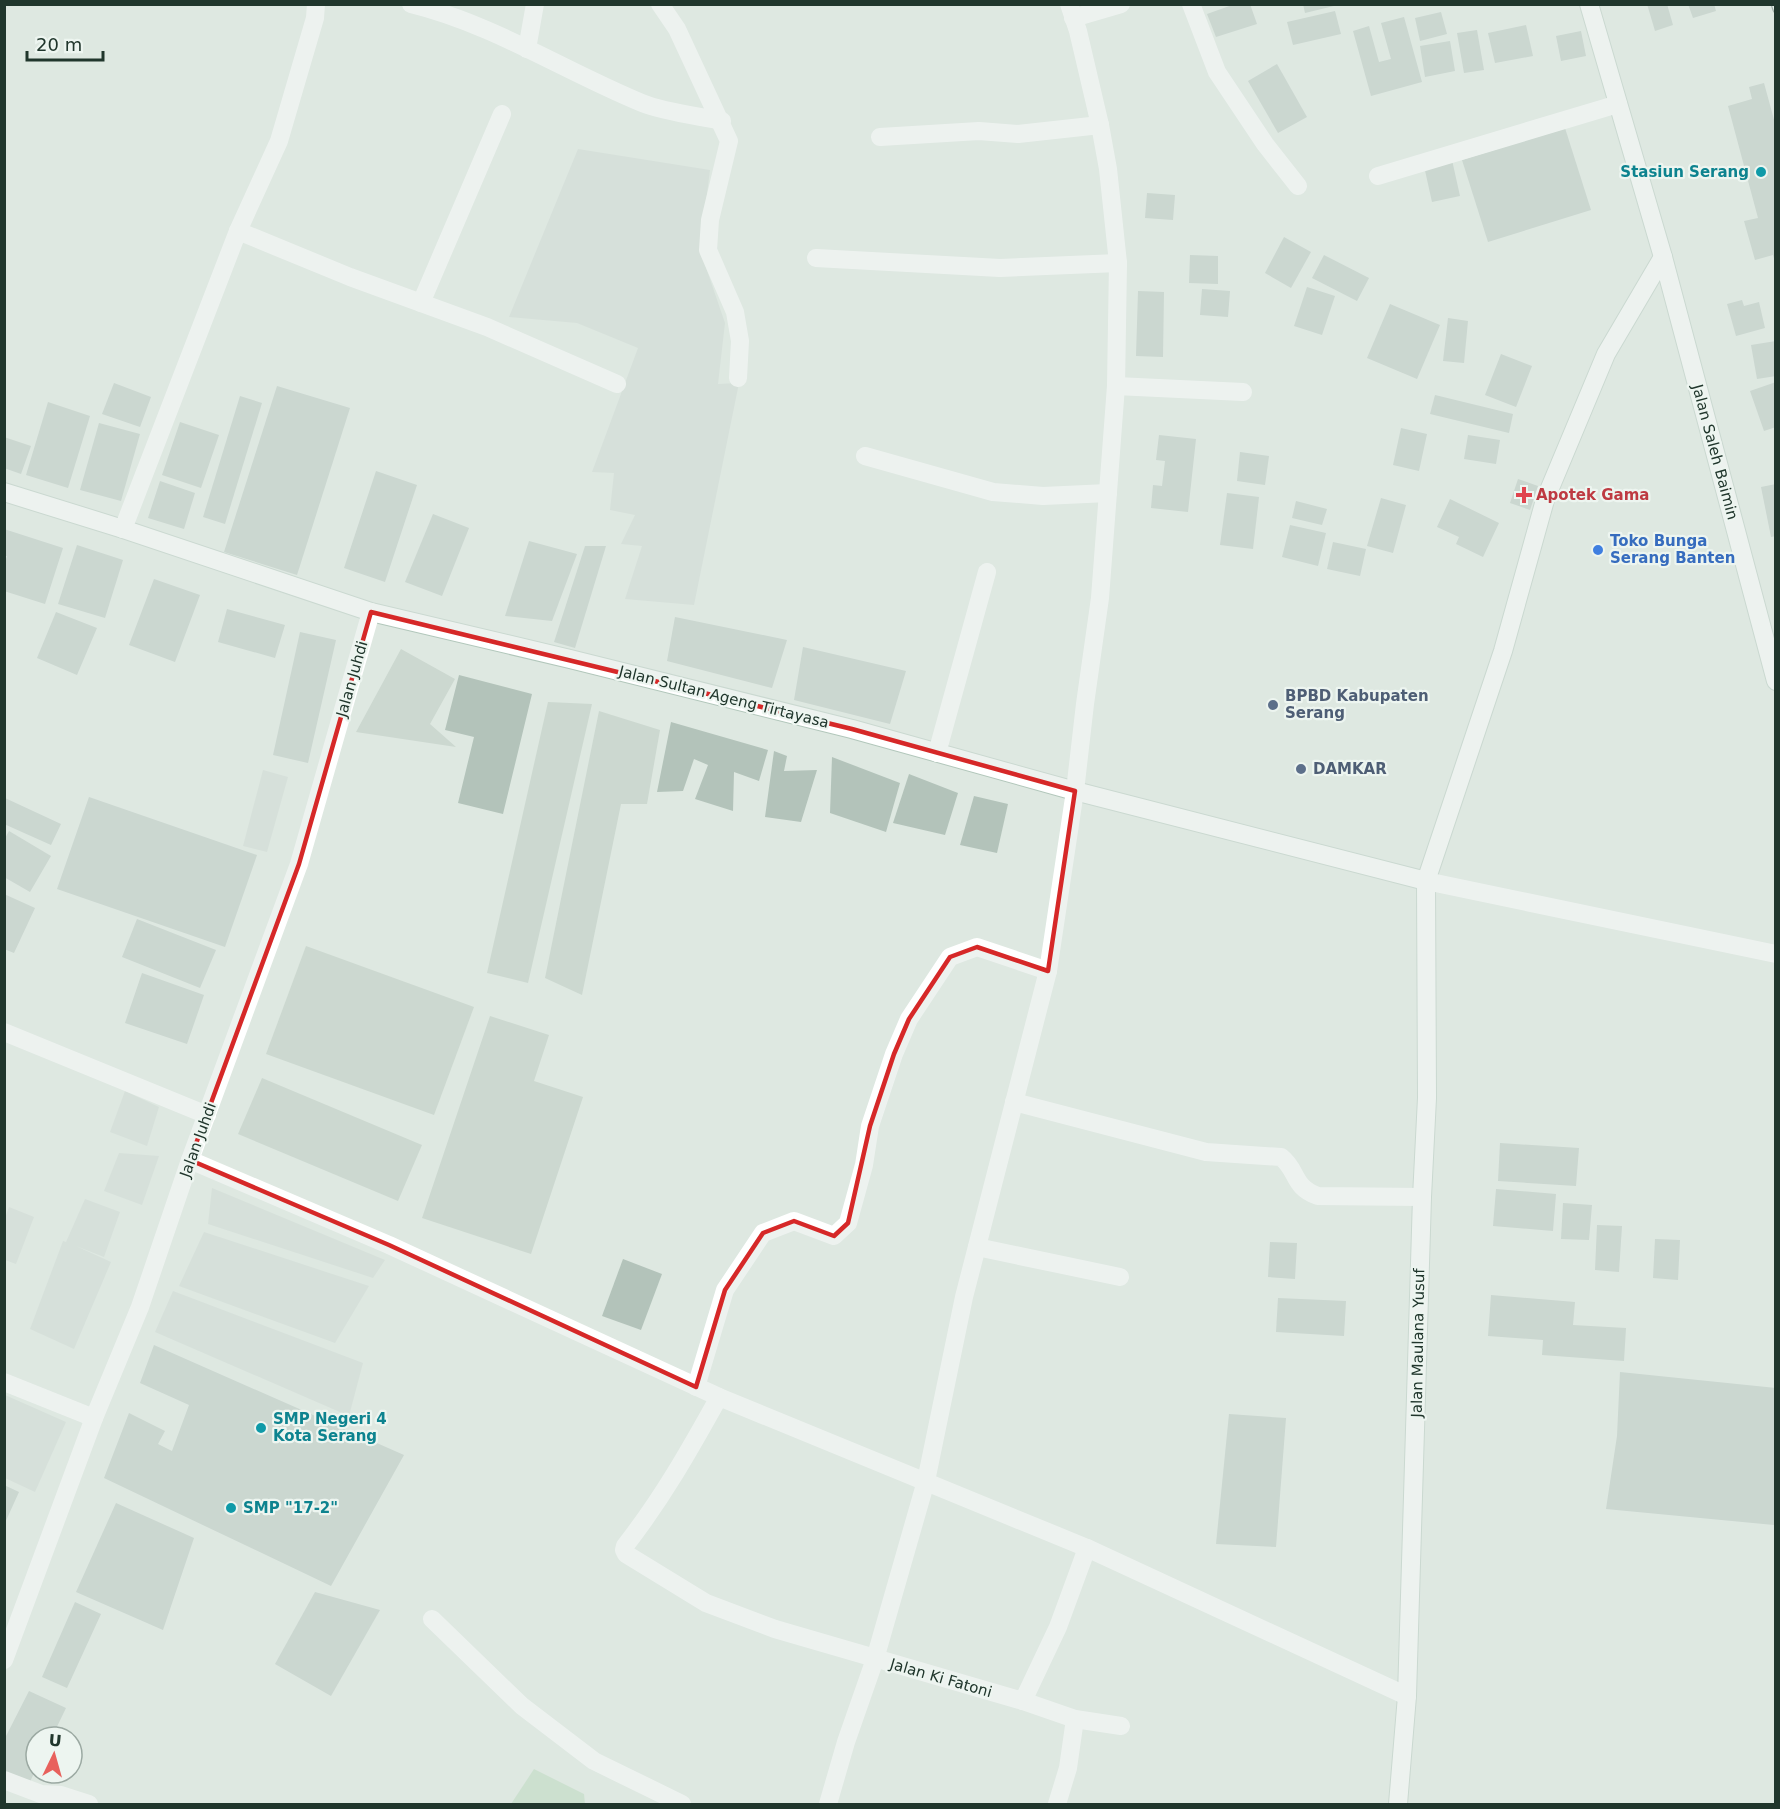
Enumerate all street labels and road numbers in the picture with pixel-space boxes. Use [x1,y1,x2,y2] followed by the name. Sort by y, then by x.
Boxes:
[1688,381,1742,522] street label: Jalan Saleh Baimin
[332,639,371,720] street label: Jalan Juhdi
[616,662,831,732] street label: Jalan Sultan Ageng Tirtayasa
[176,1100,220,1181] street label: Jalan Juhdi
[1408,1268,1428,1419] street label: Jalan Maulana Yusuf
[887,1655,994,1701] street label: Jalan Ki Fatoni

